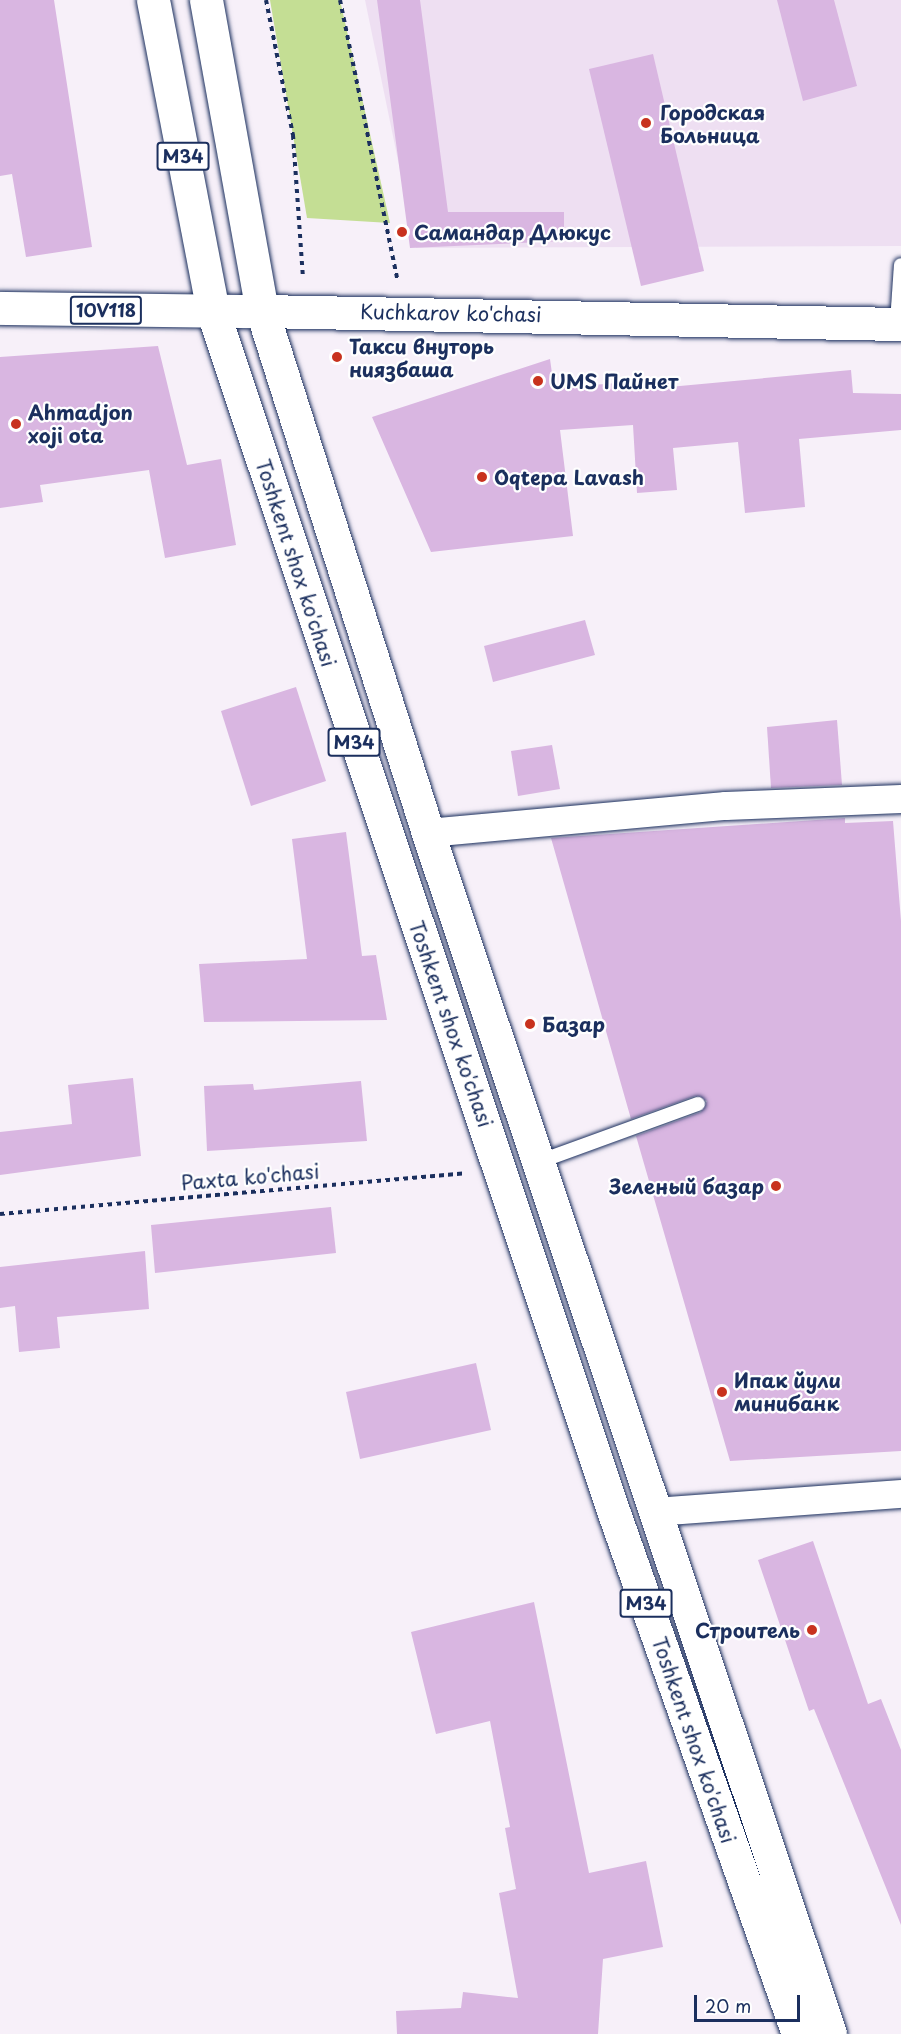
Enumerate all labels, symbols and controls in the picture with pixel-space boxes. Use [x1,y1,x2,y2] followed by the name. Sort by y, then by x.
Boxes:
[660,100,765,147] place label: Городская Больница
[637,114,655,132] marker: Городская Больница
[156,141,210,171] road number: M34
[414,220,611,244] place label: Самандар Длюкус
[395,225,409,239] marker: Самандар Длюкус
[68,295,144,325] road number: 10V118
[360,299,542,327] street label: Kuchkarov ko'chasi
[349,334,496,381] place label: Такси внуторь ниязбаша
[330,350,344,364] marker: Такси внуторь ниязбаша
[550,369,678,393] place label: UMS Пайнет
[531,374,545,388] marker: UMS Пайнет
[28,400,133,447] place label: Ahmadjon xoji ota
[9,417,23,431] marker: Ahmadjon xoji ota
[251,456,341,670] street label: Toshkent shox ko'chasi
[494,465,644,489] place label: Oqtepa Lavash
[475,470,489,484] marker: Oqtepa Lavash
[327,727,381,757] road number: M34
[404,917,498,1131] street label: Toshkent shox ko'chasi
[542,1012,605,1036] place label: Базар
[523,1017,537,1031] marker: Базар
[180,1159,320,1195] street label: Paxta ko'chasi
[609,1174,764,1198] place label: Зеленый базар
[769,1179,783,1193] marker: Зеленый базар
[734,1368,842,1415] place label: Ипак йули минибанк
[715,1385,729,1399] marker: Ипак йули минибанк
[619,1588,673,1618] road number: M34
[695,1618,800,1642] place label: Строитель
[805,1623,819,1637] marker: Строитель
[647,1633,741,1847] street label: Toshkent shox ko'chasi
[697,1983,804,2021] scale bar
[705,1992,751,2019] text: 20 m

